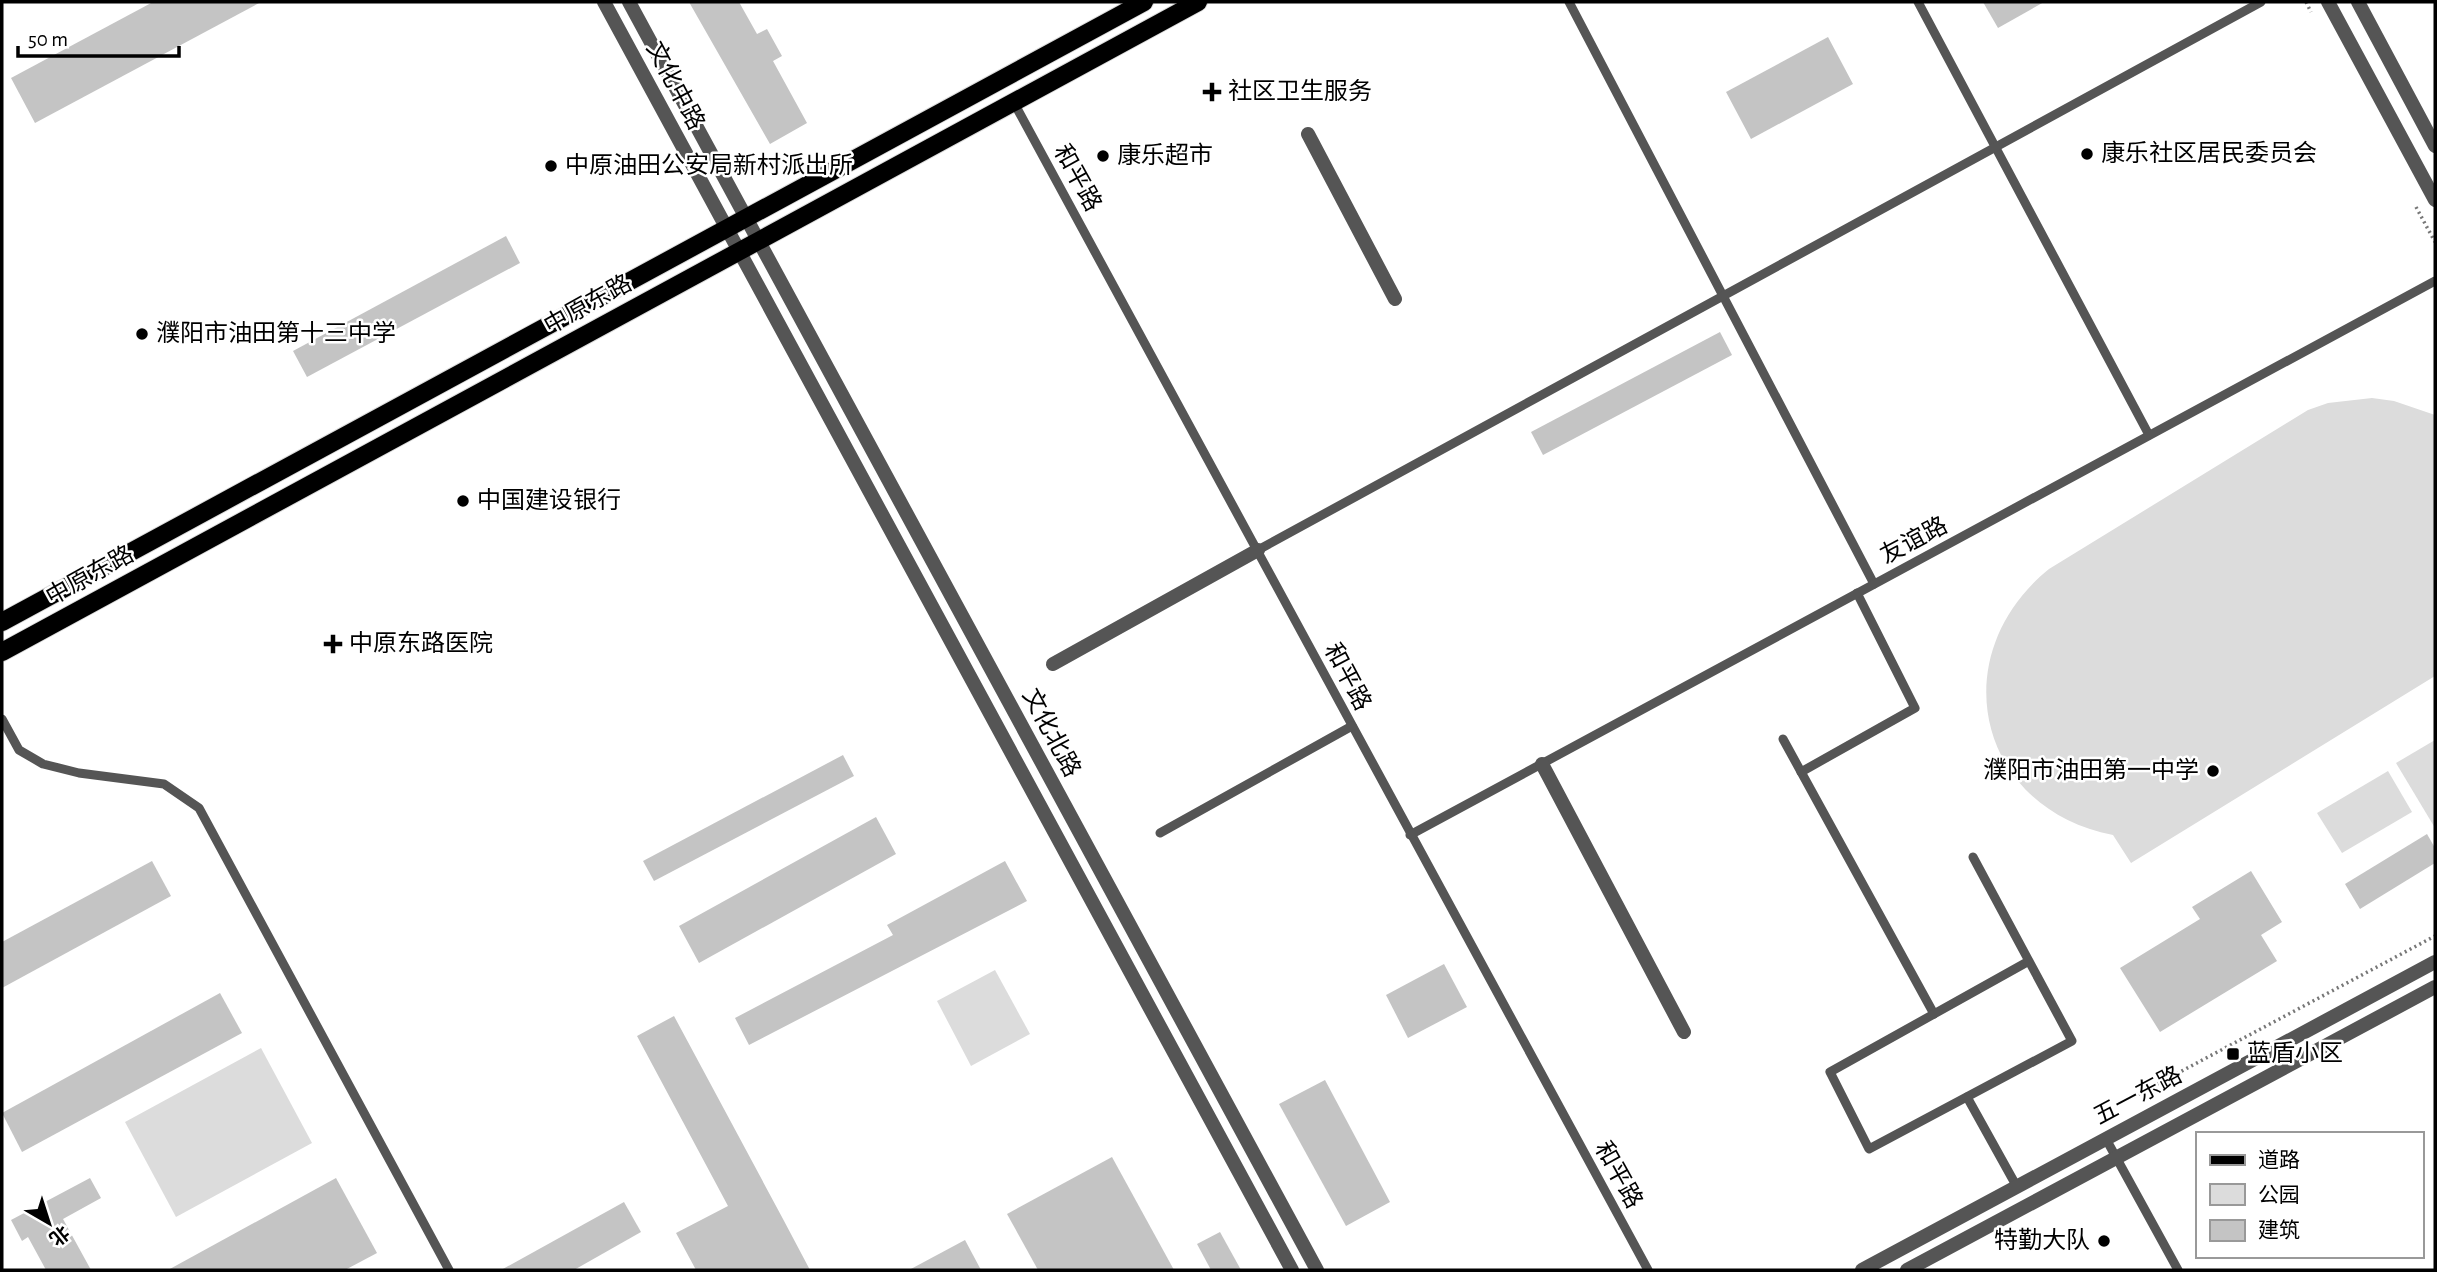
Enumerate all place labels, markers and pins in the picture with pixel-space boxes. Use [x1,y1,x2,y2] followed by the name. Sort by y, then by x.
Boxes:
[1228,78,1372,104] place label: 社区卫生服务
[1202,82,1222,102] marker: 社区卫生服务
[2101,140,2317,166] place label: 康乐社区居民委员会
[1117,142,1213,168] place label: 康乐超市
[2079,146,2095,162] marker: 康乐社区居民委员会
[1095,148,1111,164] marker: 康乐超市
[565,152,853,178] place label: 中原油田公安局新村派出所
[543,158,559,174] marker: 中原油田公安局新村派出所
[156,320,396,346] place label: 濮阳市油田第十三中学
[134,326,150,342] marker: 濮阳市油田第十三中学
[477,487,621,513] place label: 中国建设银行
[455,493,471,509] marker: 中国建设银行
[349,630,493,656] place label: 中原东路医院
[323,634,343,654] marker: 中原东路医院
[1983,757,2199,783] place label: 濮阳市油田第一中学
[2205,763,2221,779] marker: 濮阳市油田第一中学
[2247,1040,2343,1066] place label: 蓝盾小区
[2225,1046,2241,1062] marker: 蓝盾小区
[1994,1227,2090,1253] place label: 特勤大队
[2096,1233,2112,1249] marker: 特勤大队

